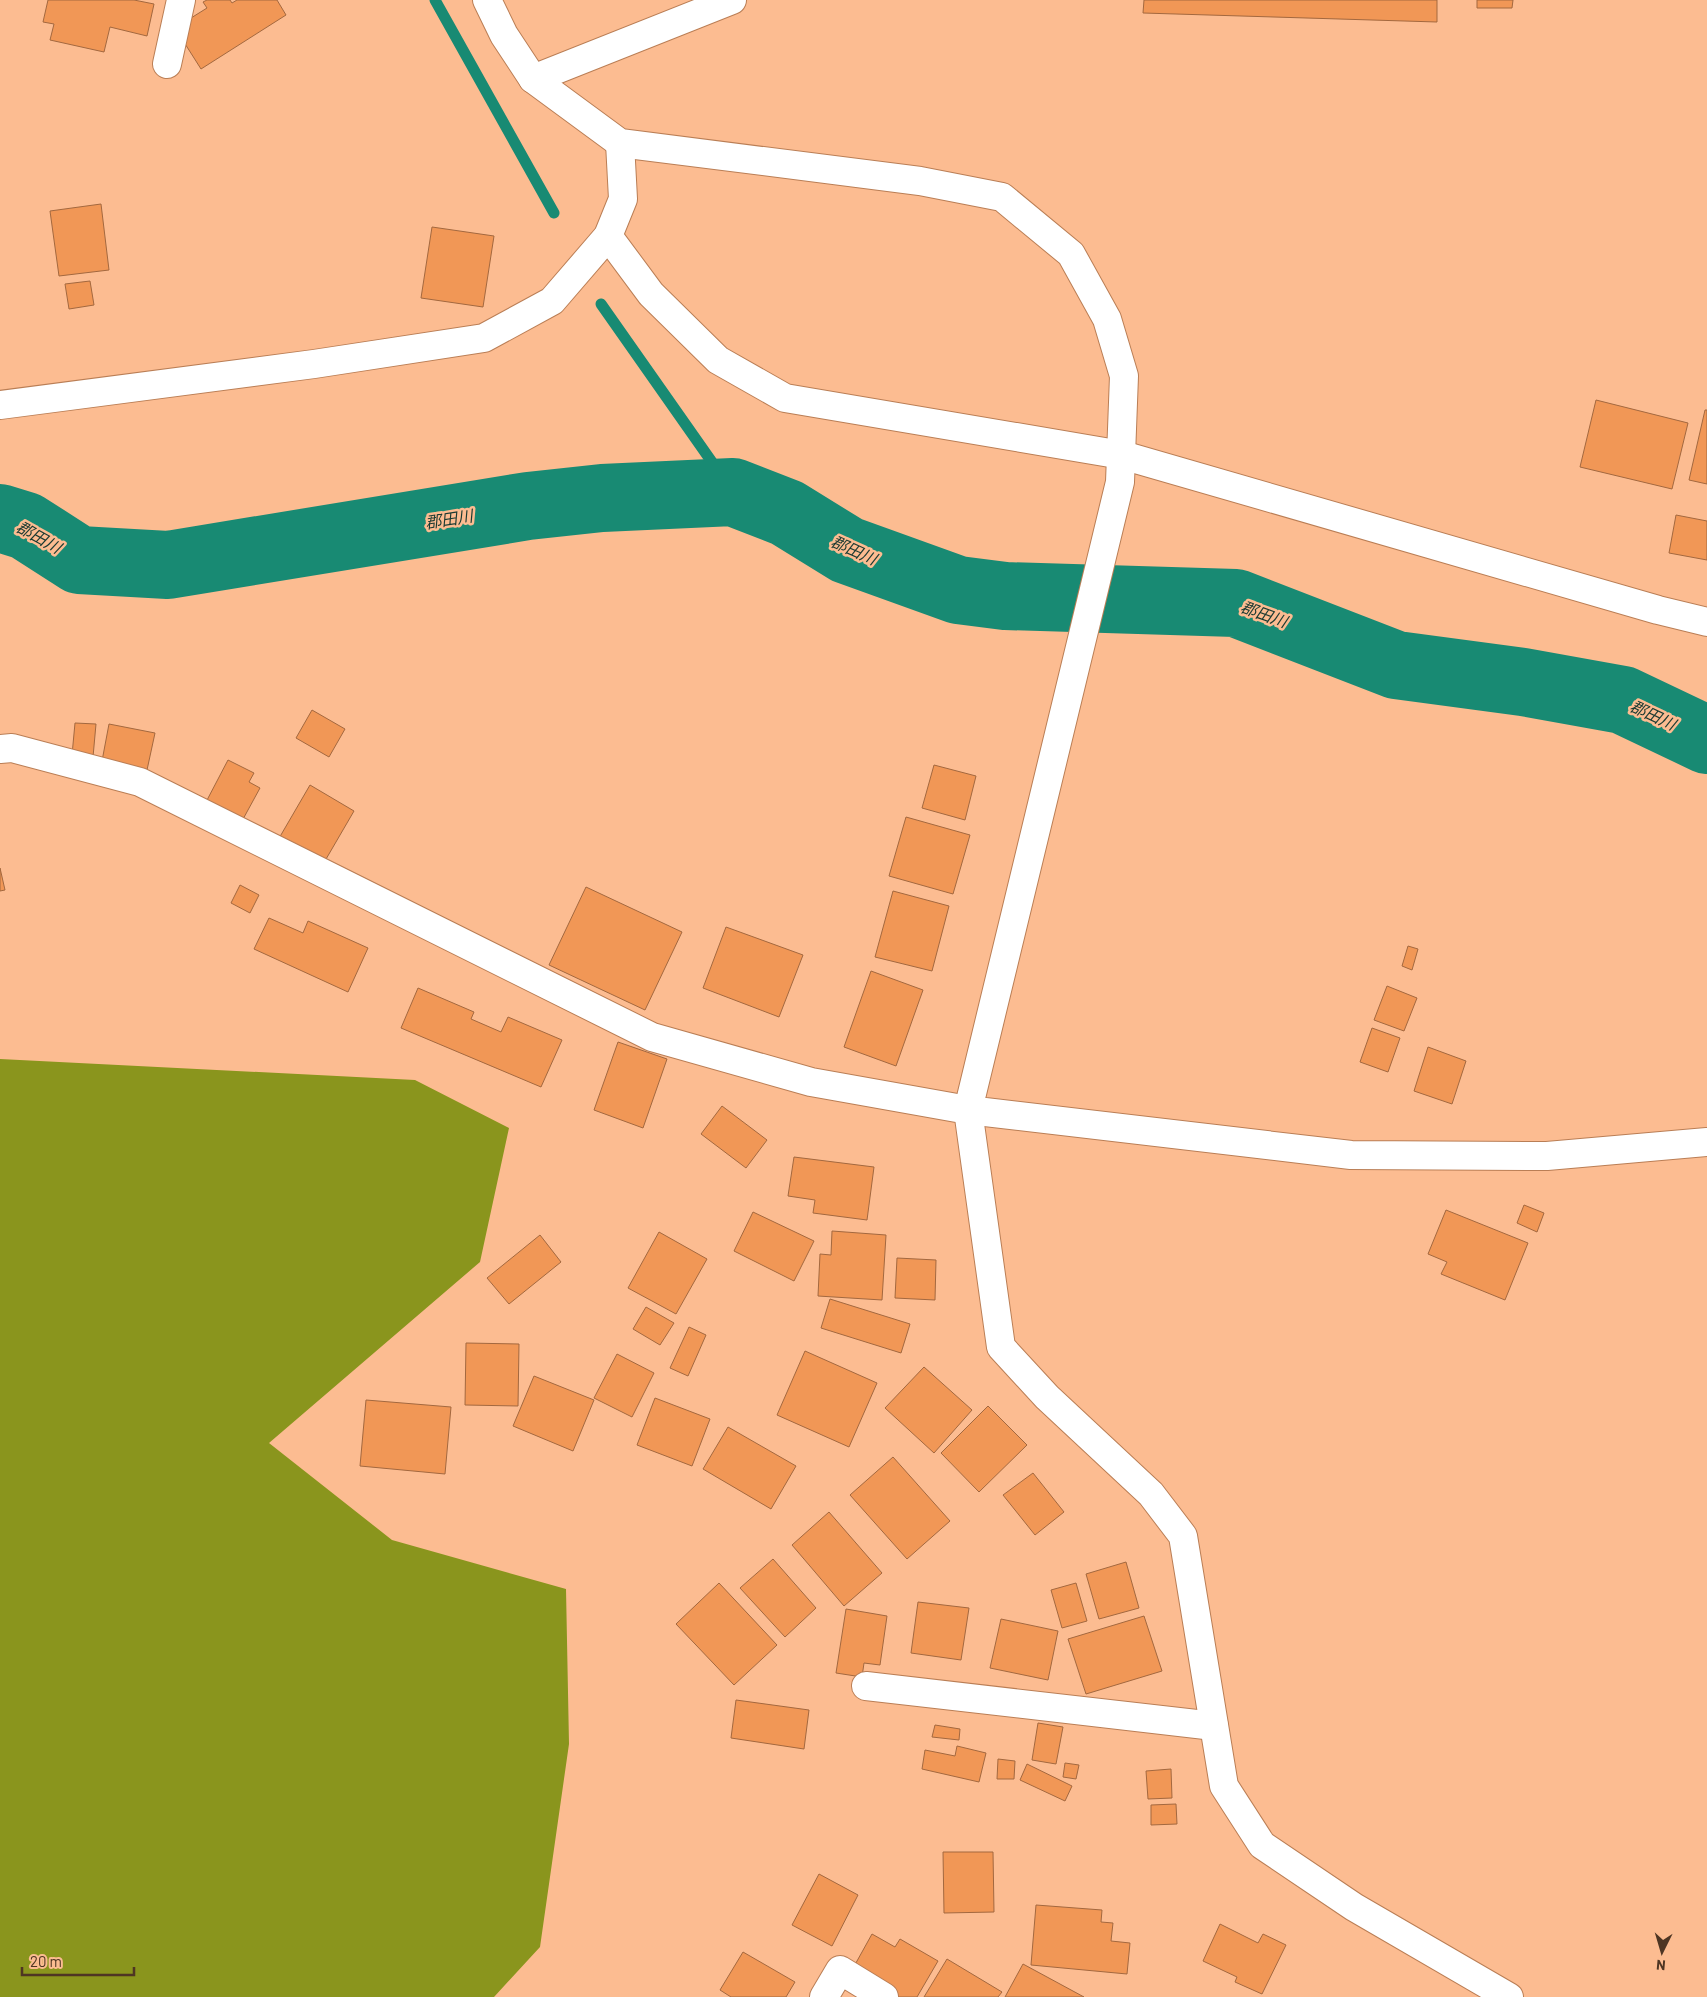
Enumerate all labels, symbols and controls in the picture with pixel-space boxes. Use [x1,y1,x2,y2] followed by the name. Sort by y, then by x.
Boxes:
[424,505,476,532] water label: 郡田川
[14,517,67,557] water label: 郡田川
[828,531,882,569] water label: 郡田川
[1238,596,1292,631] water label: 郡田川
[1627,696,1681,734] water label: 郡田川
[1637,1927,1687,1977] north arrow
[22,1944,135,1976] scale bar
[30,1952,62,1970] text: 20 m
[1655,1957,1666,1974] text: N

